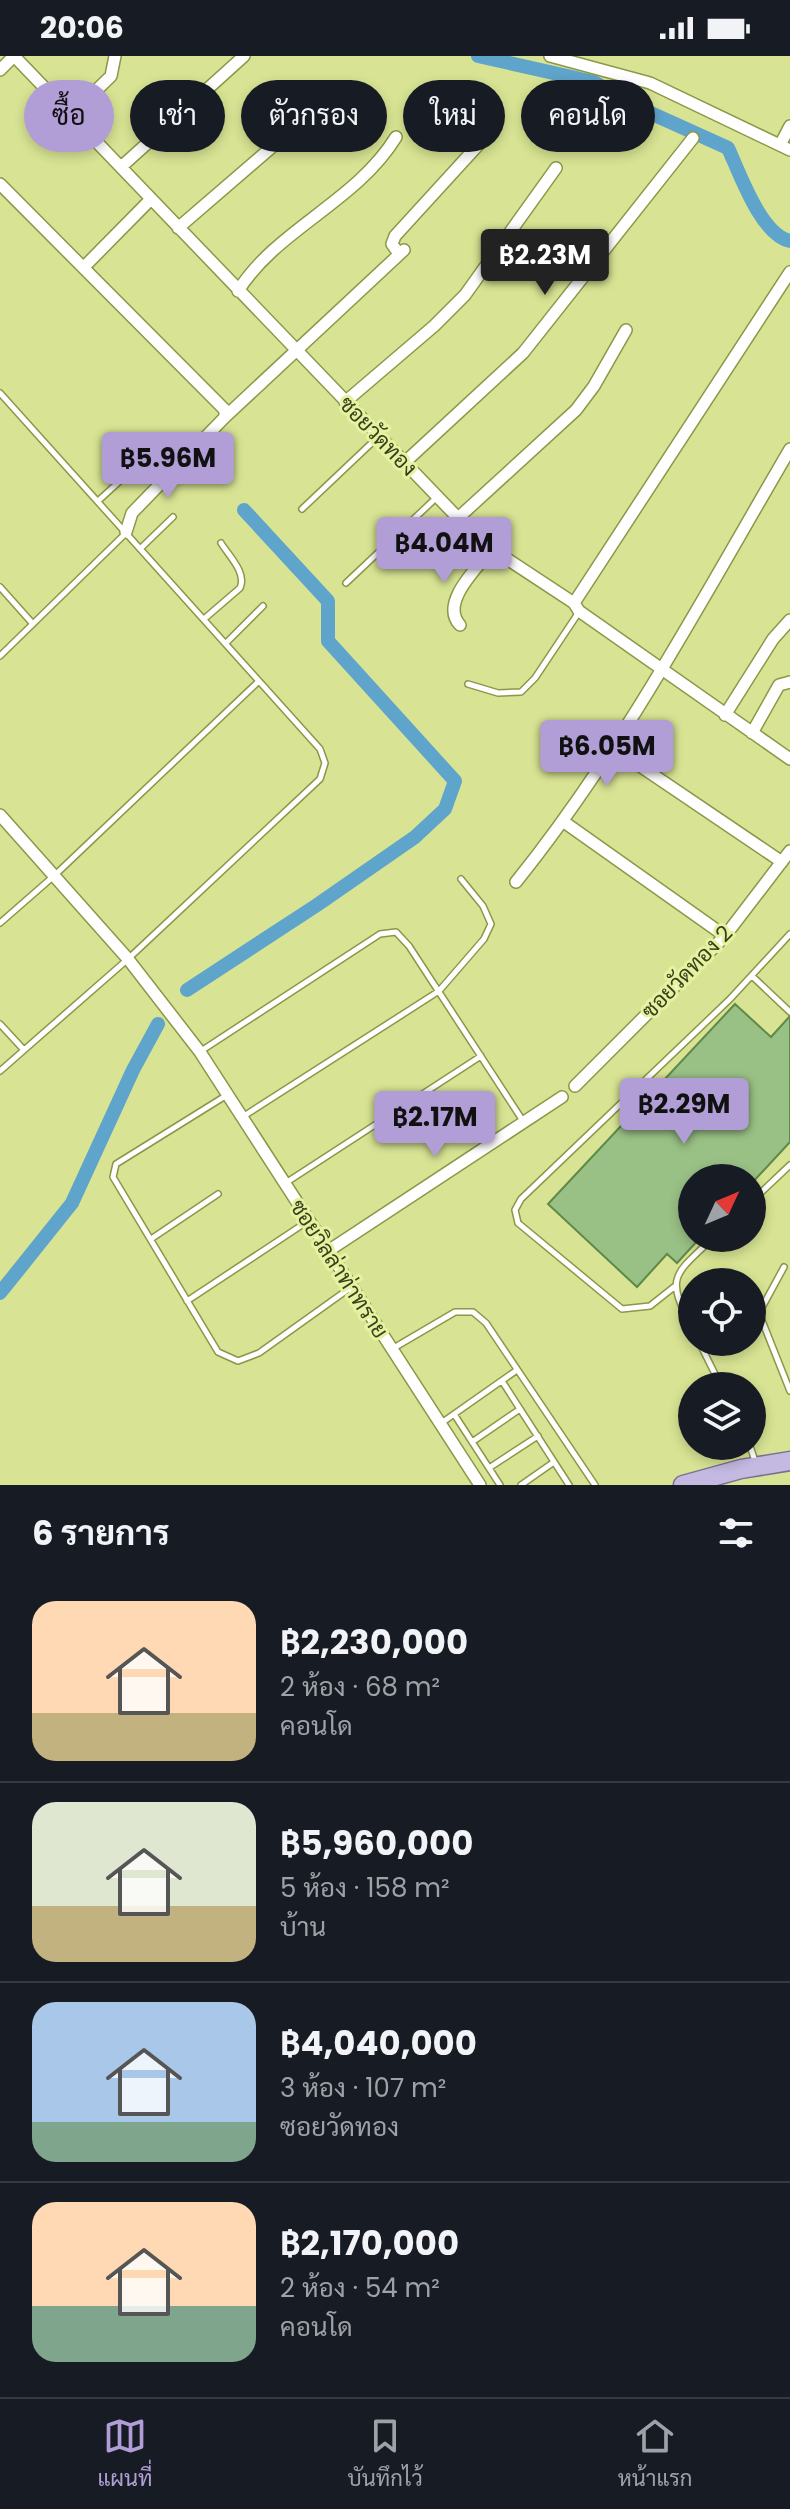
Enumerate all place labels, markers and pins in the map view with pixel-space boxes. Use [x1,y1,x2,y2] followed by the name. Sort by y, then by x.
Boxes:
[480,229,610,297] pin: ฿2.23M
[103,432,233,500] pin: ฿5.96M
[379,517,509,585] pin: ฿4.04M
[542,720,672,788] pin: ฿6.05M
[619,1078,749,1146] pin: ฿2.29M
[370,1091,500,1159] pin: ฿2.17M

